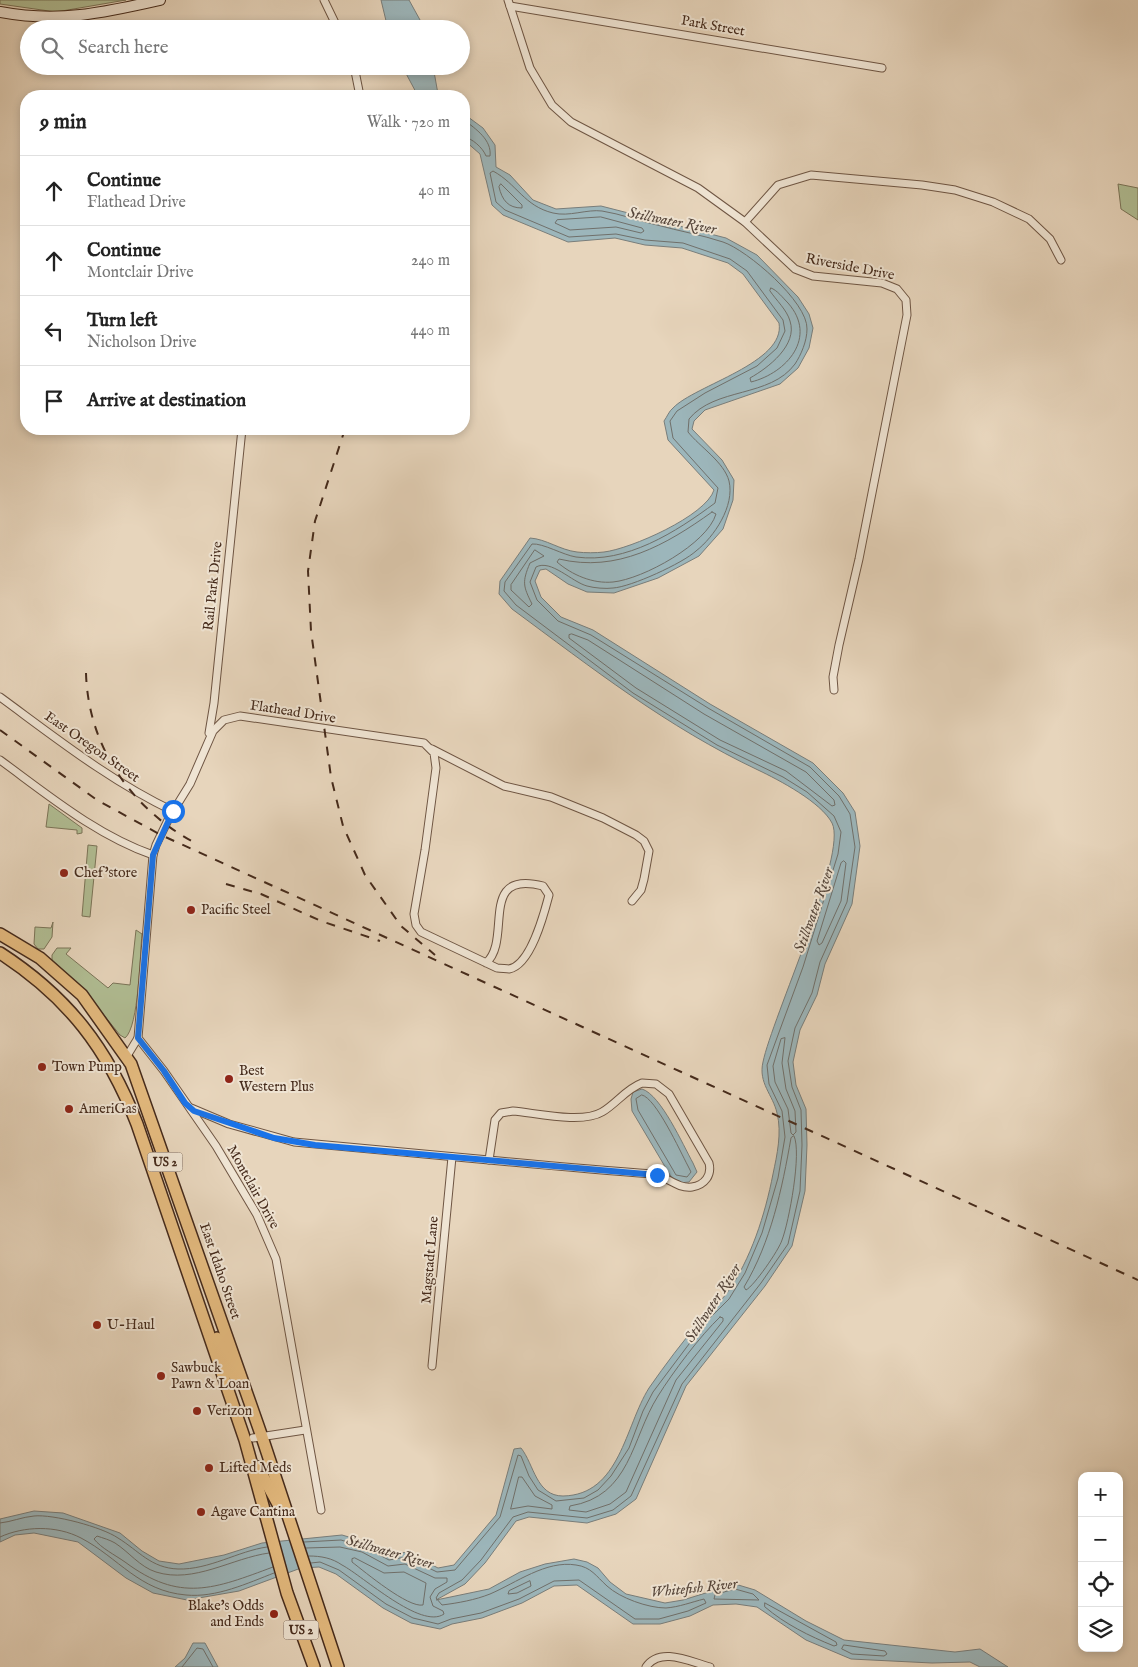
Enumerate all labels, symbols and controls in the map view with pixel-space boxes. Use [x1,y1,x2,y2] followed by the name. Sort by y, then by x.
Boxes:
[680,12,746,40] street label: Park Street
[20,20,470,75] search box
[38,34,66,62] icon: search
[78,36,169,60] text: Search here
[40,109,87,136] text: 9 min
[367,113,450,133] text: Walk · 720 m
[87,169,161,193] text: Continue
[40,177,68,205] icon: ahead
[418,181,450,201] text: 40 m
[87,193,186,213] text: Flathead Drive
[626,203,719,239] water label: Stillwater River
[87,239,161,263] text: Continue
[40,247,68,275] icon: ahead
[804,250,897,285] street label: Riverside Drive
[411,251,450,271] text: 240 m
[87,263,194,283] text: Montclair Drive
[87,309,158,333] text: Turn left
[40,317,68,345] icon: left
[411,321,450,341] text: 440 m
[87,333,197,353] text: Nicholson Drive
[40,387,68,415] icon: arrive
[87,389,246,413] text: Arrive at destination
[199,540,227,631] street label: Rail Park Drive
[249,696,338,728] street label: Flathead Drive
[41,707,143,787] street label: East Oregon Street
[162,800,185,823] route start
[74,864,138,882] place label: Chef'store
[790,864,839,955] water label: Stillwater River
[58,867,70,879] marker: Chef'store
[201,901,271,919] place label: Pacific Steel
[185,904,197,916] marker: Pacific Steel
[52,1058,122,1076] place label: Town Pump
[36,1061,48,1073] marker: Town Pump
[239,1062,314,1096] place label: Best Western Plus
[223,1073,235,1085] marker: Best Western Plus
[78,1100,137,1118] place label: AmeriGas
[63,1103,75,1115] marker: AmeriGas
[223,1142,284,1233] street label: Montclair Drive
[148,1152,182,1172] road number: US 2
[646,1164,669,1187] route end
[417,1215,443,1305] street label: Magstadt Lane
[195,1220,245,1322] street label: East Idaho Street
[681,1259,746,1346] water label: Stillwater River
[107,1316,155,1334] place label: U-Haul
[91,1319,103,1331] marker: U-Haul
[171,1359,250,1393] place label: Sawbuck Pawn & Loan
[155,1370,167,1382] marker: Sawbuck Pawn & Loan
[206,1402,253,1420] place label: Verizon
[191,1405,203,1417] marker: Verizon
[219,1459,291,1477] place label: Lifted Meds
[203,1462,215,1474] marker: Lifted Meds
[1078,1472,1123,1652] map controls
[1078,1472,1123,1517] button: +
[210,1503,296,1521] place label: Agave Cantina
[195,1506,207,1518] marker: Agave Cantina
[1078,1517,1123,1562] button: −
[344,1530,437,1574] water label: Stillwater River
[1078,1562,1123,1607] button: locate
[650,1574,739,1602] water label: Whitefish River
[188,1597,264,1631] place label: Blake's Odds and Ends
[1078,1607,1123,1652] button: layers
[268,1608,280,1620] marker: Blake's Odds and Ends
[284,1620,318,1640] road number: US 2

